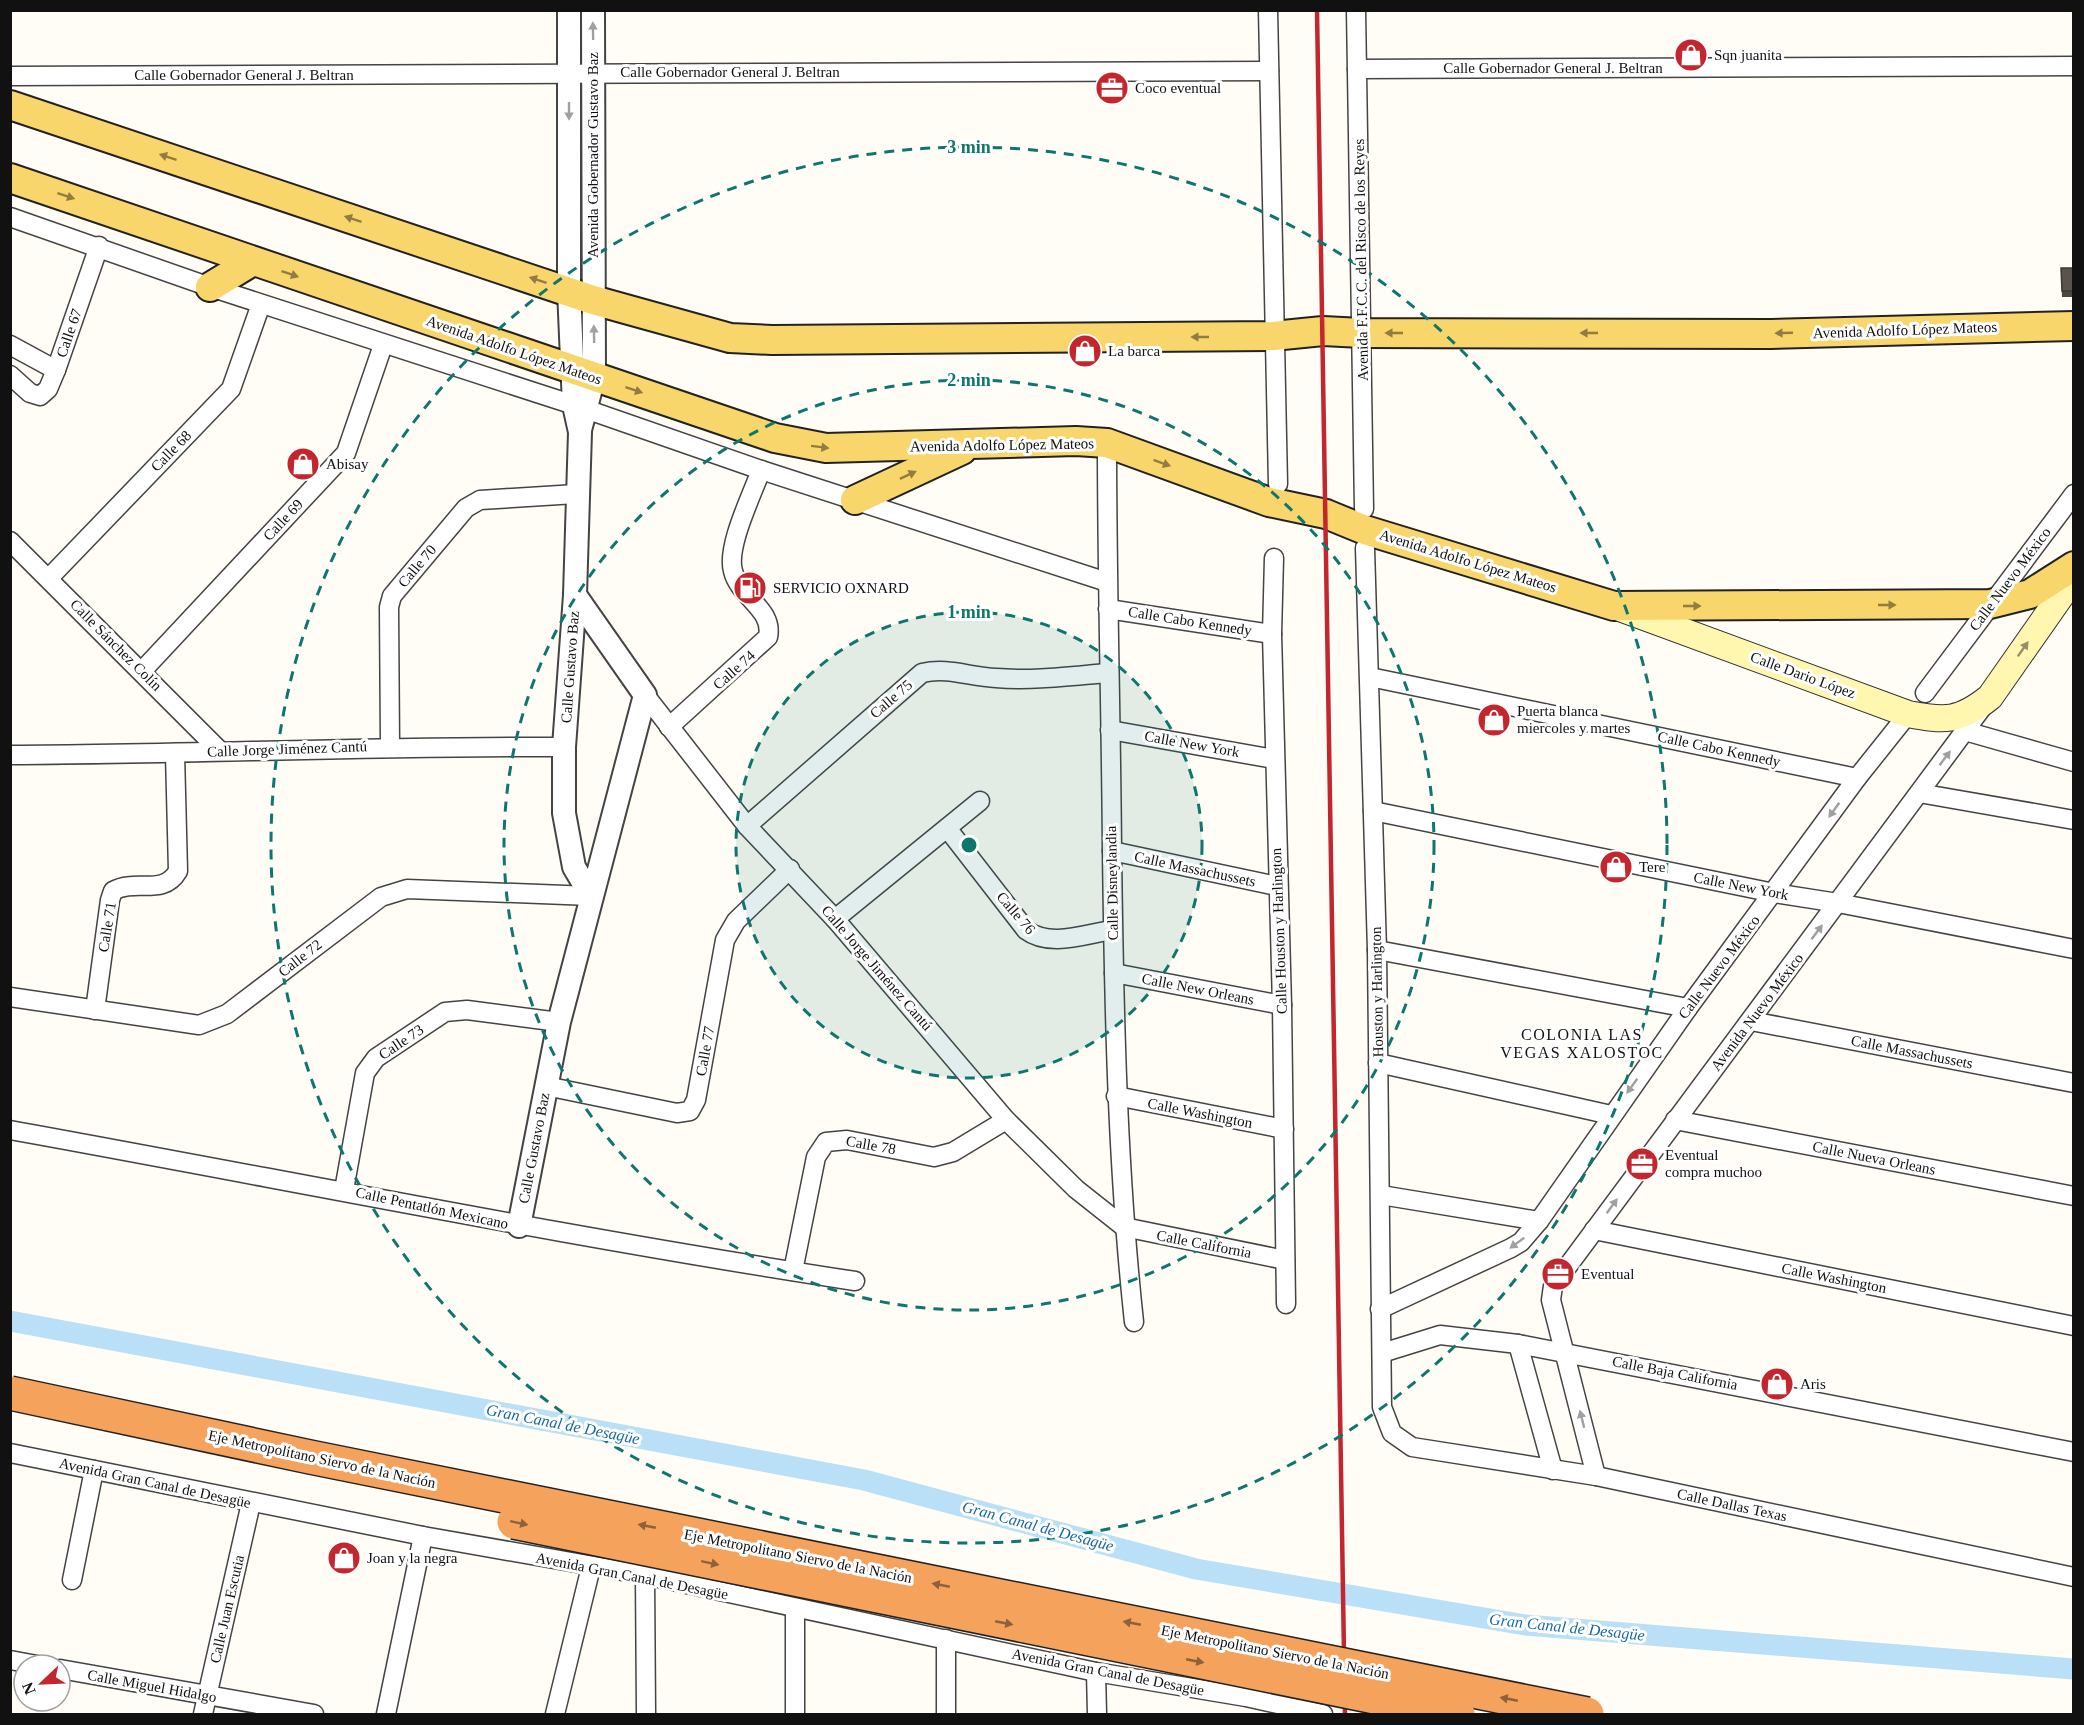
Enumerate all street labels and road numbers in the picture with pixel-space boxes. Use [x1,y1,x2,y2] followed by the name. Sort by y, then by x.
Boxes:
[585,52,601,258] street label: Avenida Gobernador Gustavo Baz
[1443,60,1663,76] street label: Calle Gobernador General J. Beltran
[620,64,840,80] street label: Calle Gobernador General J. Beltran
[134,67,354,83] street label: Calle Gobernador General J. Beltran
[1351,139,1371,381] street label: Avenida F.F.C.C. del Risco de los Reyes
[53,306,85,359] street label: Calle 67
[424,312,604,388] street label: Avenida Adolfo López Mateos
[1813,319,1998,341] street label: Avenida Adolfo López Mateos
[148,427,194,475] street label: Calle 68
[910,435,1094,455] street label: Avenida Adolfo López Mateos
[260,496,306,544] street label: Calle 69
[1966,524,2054,634] street label: Calle Nuevo México
[1378,526,1559,596] street label: Avenida Adolfo López Mateos
[395,542,439,590] street label: Calle 70
[67,596,165,694] street label: Calle Sánchez Colín
[1127,603,1253,639] street label: Calle Cabo Kennedy
[558,610,582,724] street label: Calle Gustavo Baz
[710,647,758,693] street label: Calle 74
[1748,649,1858,702] street label: Calle Dario López
[867,676,915,722] street label: Calle 75
[1143,728,1241,760] street label: Calle New York
[1656,728,1782,770] street label: Calle Cabo Kennedy
[207,738,368,760] street label: Calle Jorge Jiménez Cantú
[1103,825,1121,940] street label: Calle Disneylandia
[1268,847,1290,1014] street label: Calle Houston y Harlington
[1133,848,1257,890] street label: Calle Massachussets
[1692,869,1790,903] street label: Calle New York
[993,889,1039,938] street label: Calle 76
[95,901,119,953] street label: Calle 71
[818,902,936,1034] street label: Calle Jorge Jiménez Cantú
[1675,912,1763,1022] street label: Calle Nuevo México
[1368,926,1386,1058] street label: Houston y Harlington
[275,936,325,980] street label: Calle 72
[1708,950,1806,1074] street label: Avenida Nuevo México
[1140,970,1256,1008] street label: Calle New Orleans
[376,1021,426,1063] street label: Calle 73
[693,1024,717,1077] street label: Calle 77
[1850,1032,1974,1072] street label: Calle Massachussets
[515,1091,553,1205] street label: Calle Gustavo Baz
[1146,1095,1254,1131] street label: Calle Washington
[845,1133,897,1157] street label: Calle 78
[1811,1138,1937,1178] street label: Calle Nueva Orleans
[354,1184,510,1232] street label: Calle Pentatlón Mexicano
[1155,1227,1253,1261] street label: Calle California
[1780,1260,1888,1296] street label: Calle Washington
[1611,1353,1739,1393] street label: Calle Baja California
[207,1427,438,1491] street label: Eje Metropolitano Siervo de la Nación
[58,1455,253,1511] street label: Avenida Gran Canal de Desagüe
[1676,1486,1789,1524] street label: Calle Dallas Texas
[683,1526,914,1586] street label: Eje Metropolitano Siervo de la Nación
[535,1549,730,1603] street label: Avenida Gran Canal de Desagüe
[207,1553,247,1665] street label: Calle Juan Escutia
[1160,1622,1391,1682] street label: Eje Metropolitano Siervo de la Nación
[1011,1645,1206,1699] street label: Avenida Gran Canal de Desagüe
[86,1667,218,1705] street label: Calle Miguel Hidalgo

